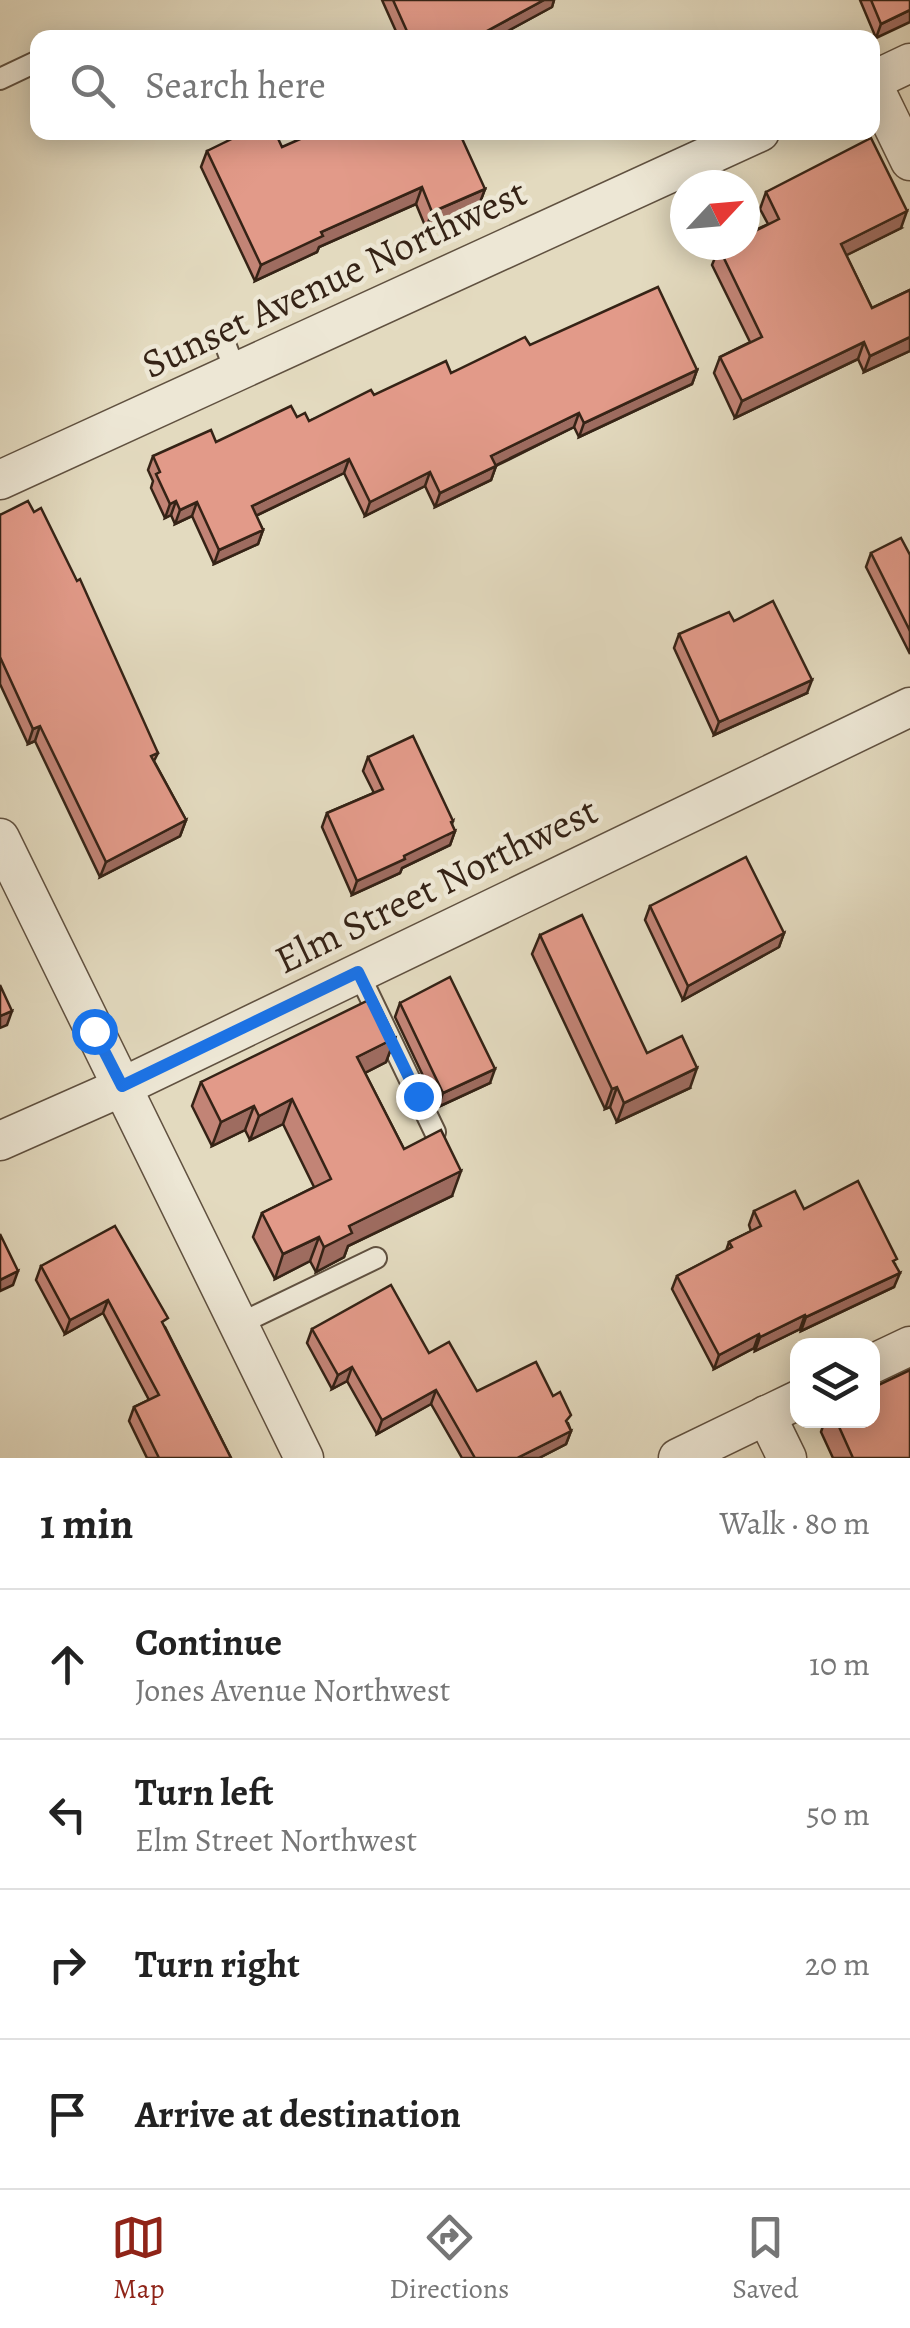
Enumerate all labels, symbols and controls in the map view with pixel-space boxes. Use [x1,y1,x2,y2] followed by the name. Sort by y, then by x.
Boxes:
[30,30,880,140] search box
[65,58,120,113] icon: search
[145,59,326,111] text: Search here
[133,165,535,391] street label: Sunset Avenue Northwest
[670,170,760,260] north arrow
[265,783,607,987] street label: Elm Street Northwest
[72,1009,118,1055] route start
[396,1074,442,1120] route end
[790,1338,880,1428] map controls
[790,1338,880,1428] button: layers
[40,1495,133,1552] text: 1 min
[720,1501,870,1545] text: Walk · 80 m
[135,1616,282,1668] text: Continue
[40,1637,95,1692] icon: ahead
[809,1642,870,1686] text: 10 m
[135,1668,450,1712] text: Jones Avenue Northwest
[135,1766,274,1818] text: Turn left
[40,1787,95,1842] icon: left
[806,1792,870,1836] text: 50 m
[135,1818,417,1862] text: Elm Street Northwest
[40,1937,95,1992] icon: right
[135,1938,300,1990] text: Turn right
[805,1942,870,1986] text: 20 m
[40,2087,95,2142] icon: arrive
[135,2088,461,2140] text: Arrive at destination
[111,2210,166,2308] tab: Map
[389,2210,509,2308] tab: Directions
[732,2210,799,2308] tab: Saved

